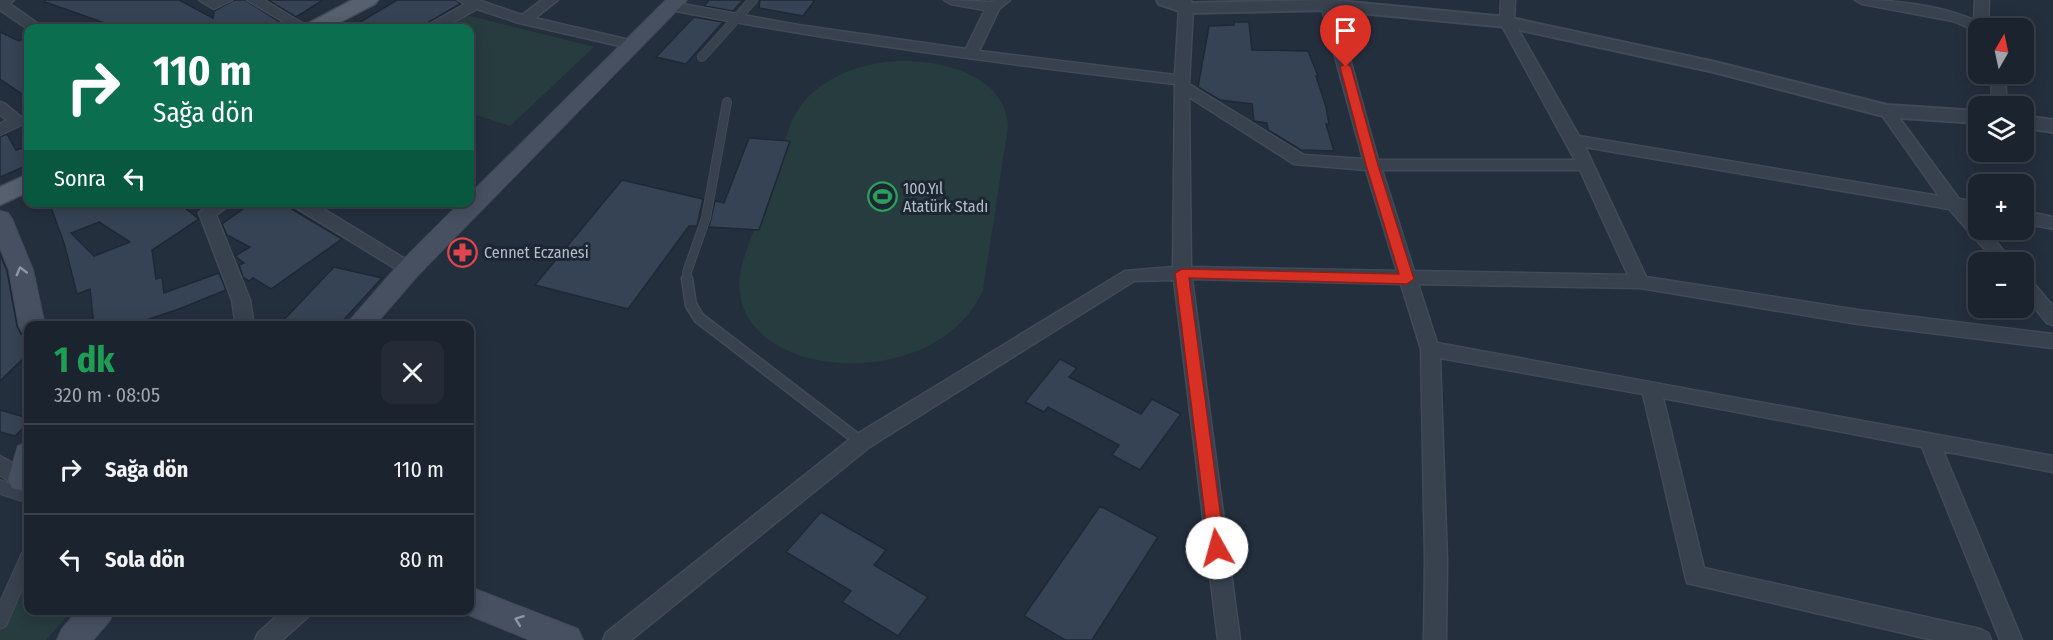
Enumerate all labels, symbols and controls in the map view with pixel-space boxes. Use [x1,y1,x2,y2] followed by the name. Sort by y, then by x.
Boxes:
[1320,5,1371,67] pin
[1329,14,1362,47] icon: arrive
[1968,18,2034,84] north arrow
[1968,18,2034,318] map controls
[153,46,252,96] text: 110 m
[54,48,132,126] icon: right
[1968,96,2034,162] button: layers
[153,97,254,129] text: Sağa dön
[118,162,151,195] icon: left
[54,165,106,192] text: Sonra
[1968,174,2034,240] button: +
[903,179,988,216] place label: 100.Yıl Atatürk Stadı
[866,181,898,213] sports icon: 100.Yıl Atatürk Stadı
[447,236,479,268] pharmacy icon: Cennet Eczanesi
[484,243,589,262] place label: Cennet Eczanesi
[1968,252,2034,318] button: −
[15,266,28,276] one-way arrow
[54,338,115,382] text: 1 dk
[381,341,444,404] button: close
[54,383,160,407] text: 320 m · 08:05
[54,453,87,486] icon: right
[105,456,188,483] text: Sağa dön
[394,456,444,483] text: 110 m
[1185,516,1249,580] position arrow
[54,543,87,576] icon: left
[105,546,185,573] text: Sola dön
[399,546,444,573] text: 80 m
[514,614,525,627] one-way arrow

